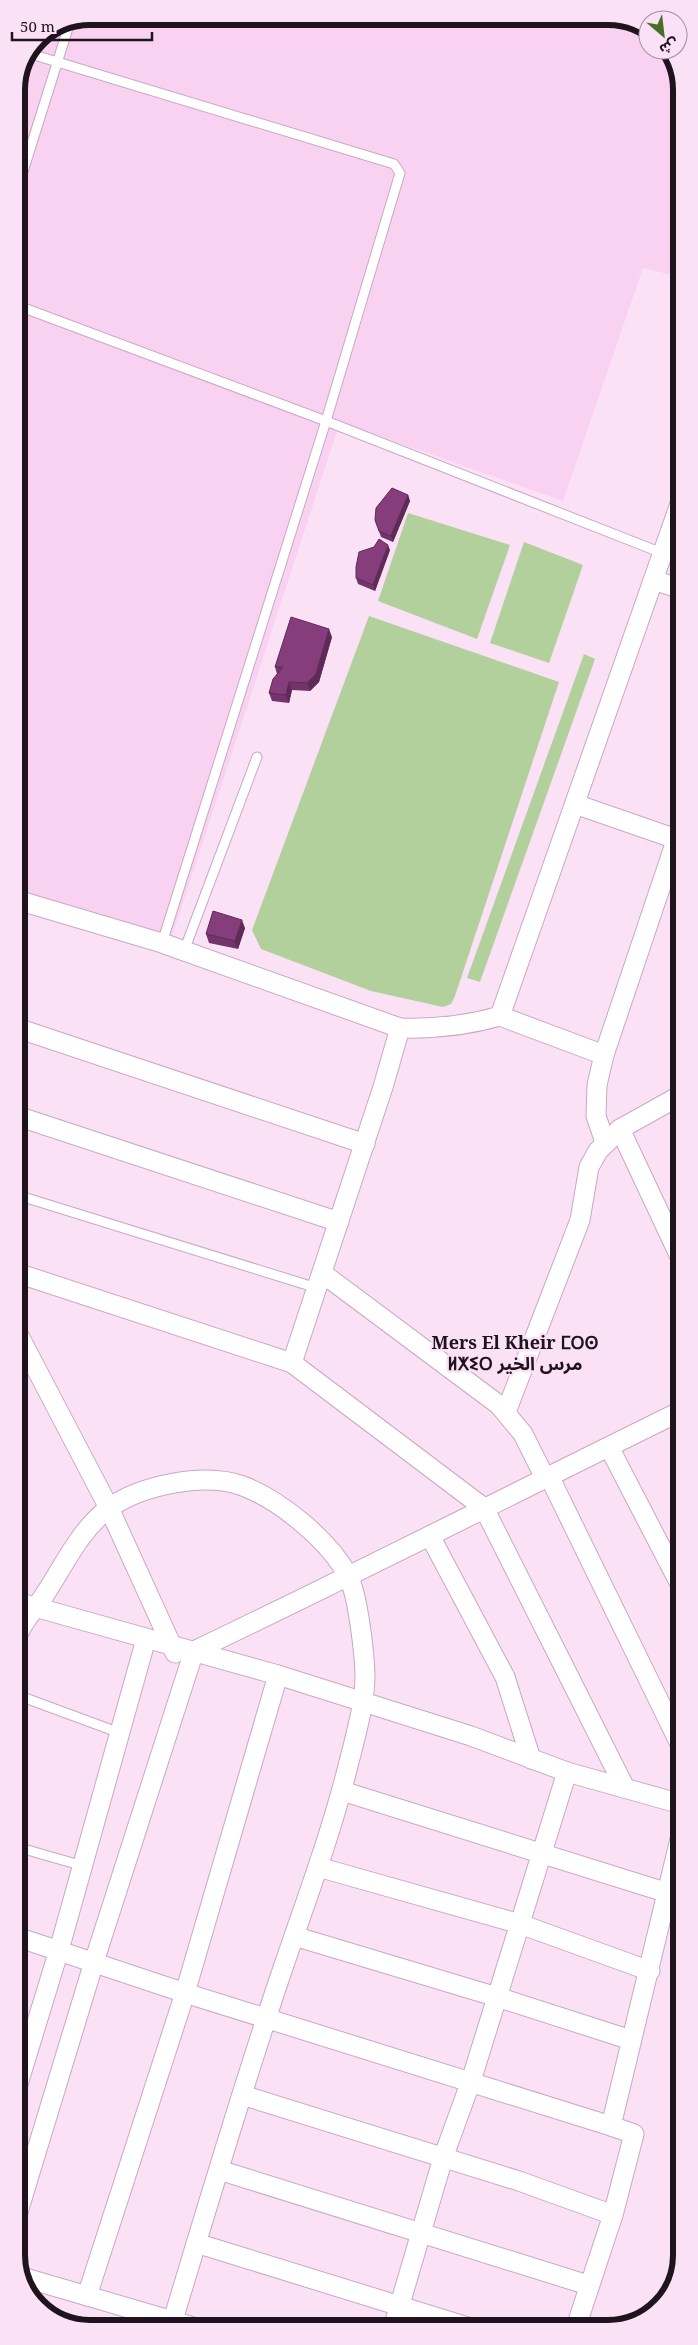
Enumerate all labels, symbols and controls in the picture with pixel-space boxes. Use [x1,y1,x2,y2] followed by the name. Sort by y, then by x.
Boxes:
[12,10,152,42] scale bar
[638,10,688,60] north arrow
[20,16,55,36] text: 50 m
[656,34,682,60] text: ش
[432,1330,598,1375] district label: Mers El Kheir ⵎⵔⵙ ⵍⵅⵉⵔ مرس الخير

